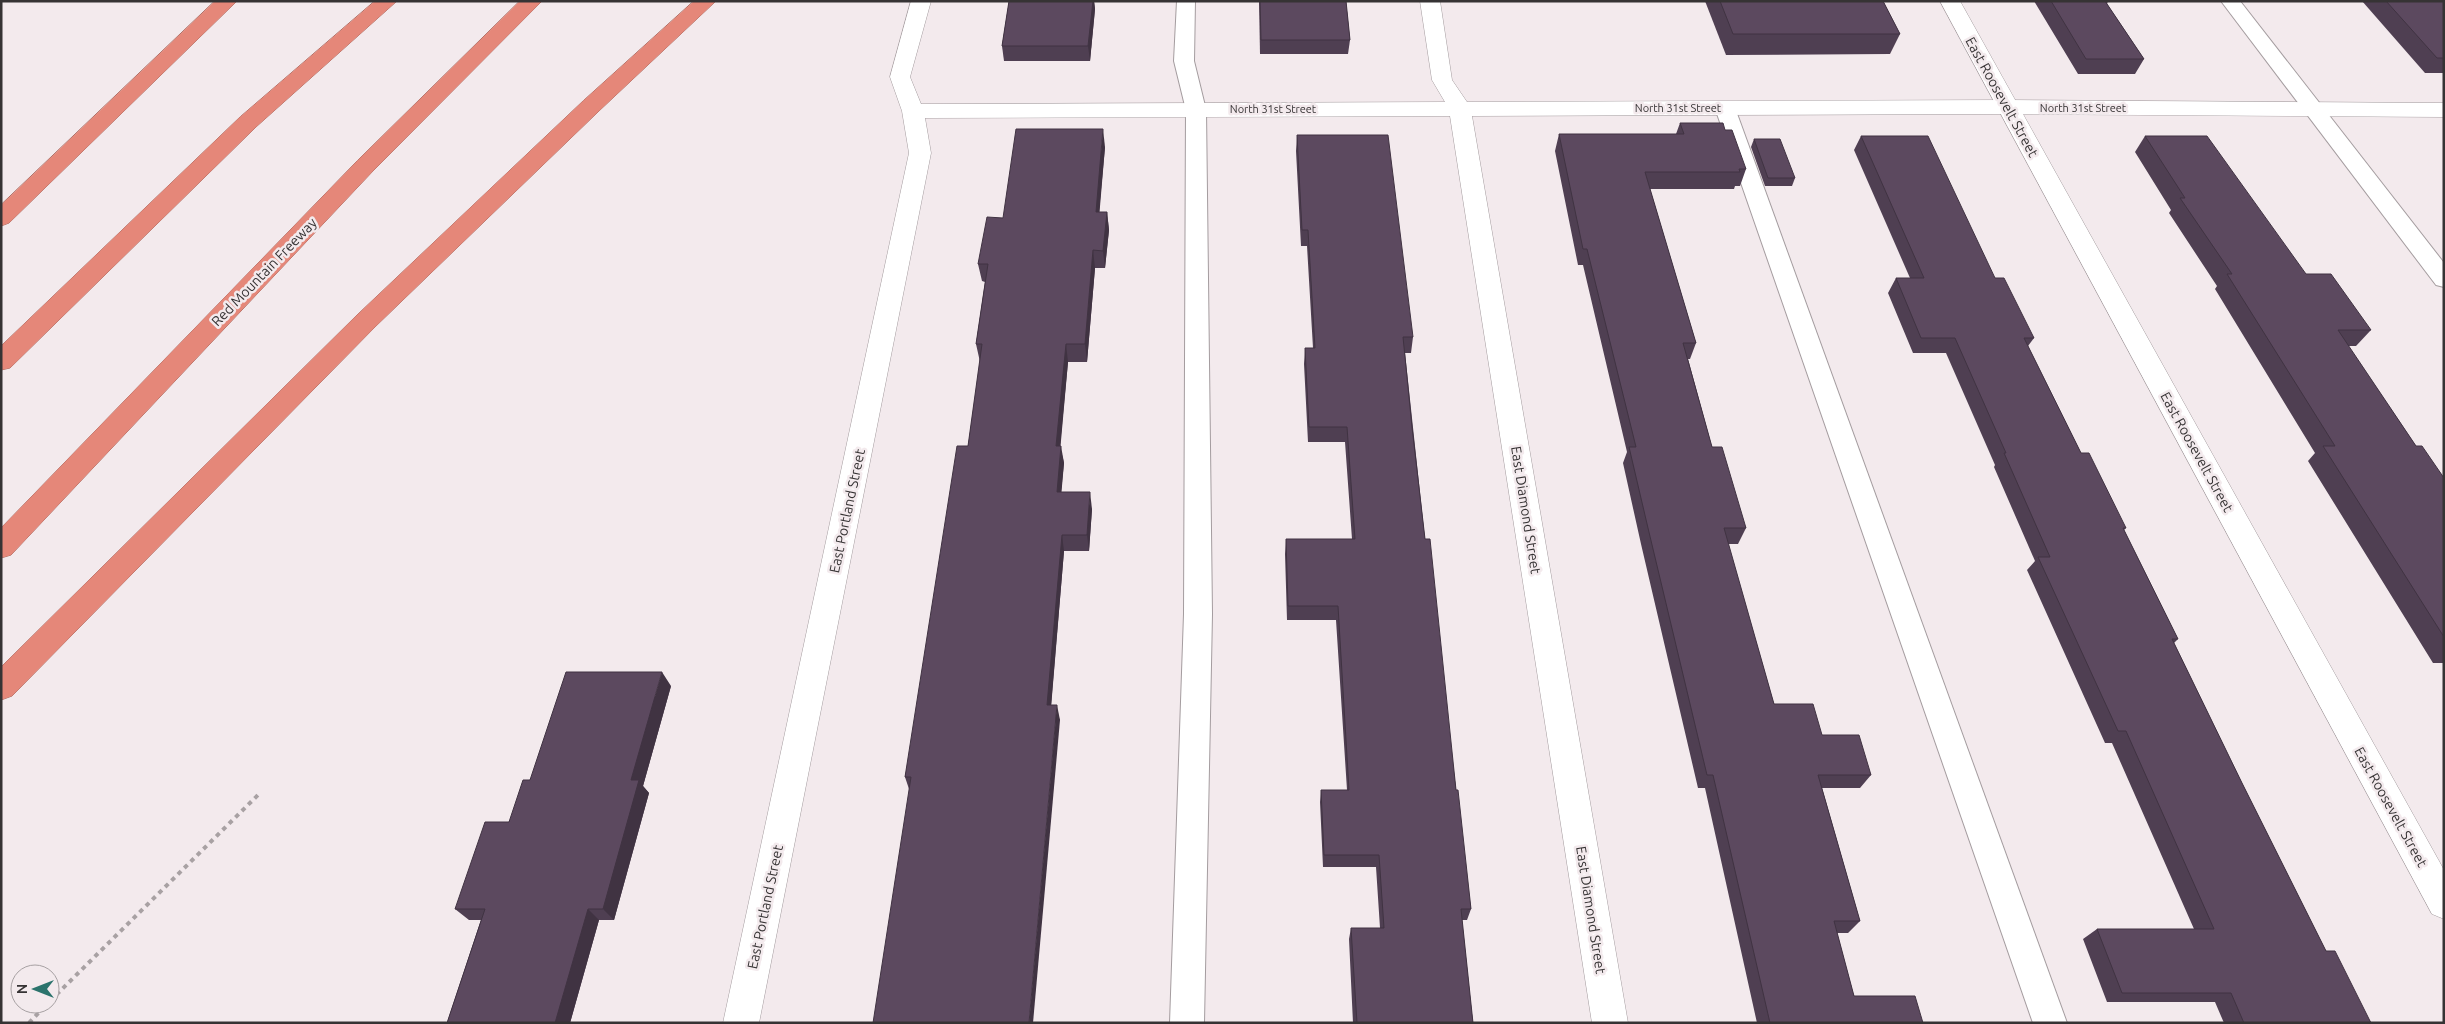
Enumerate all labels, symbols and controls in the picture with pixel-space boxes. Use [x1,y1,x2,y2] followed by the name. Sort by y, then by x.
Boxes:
[1962,34,2042,160] street label: East Roosevelt Street
[1635,102,1722,114] street label: North 31st Street
[2040,102,2127,114] street label: North 31st Street
[1230,103,1317,115] street label: North 31st Street
[208,214,320,329] street label: Red Mountain Freeway
[2157,389,2237,515] street label: East Roosevelt Street
[1508,445,1544,575] street label: East Diamond Street
[826,447,868,574] street label: East Portland Street
[2351,744,2431,870] street label: East Roosevelt Street
[744,843,786,970] street label: East Portland Street
[1573,845,1609,975] street label: East Diamond Street
[10,964,60,1014] north arrow
[14,984,30,994] text: N

